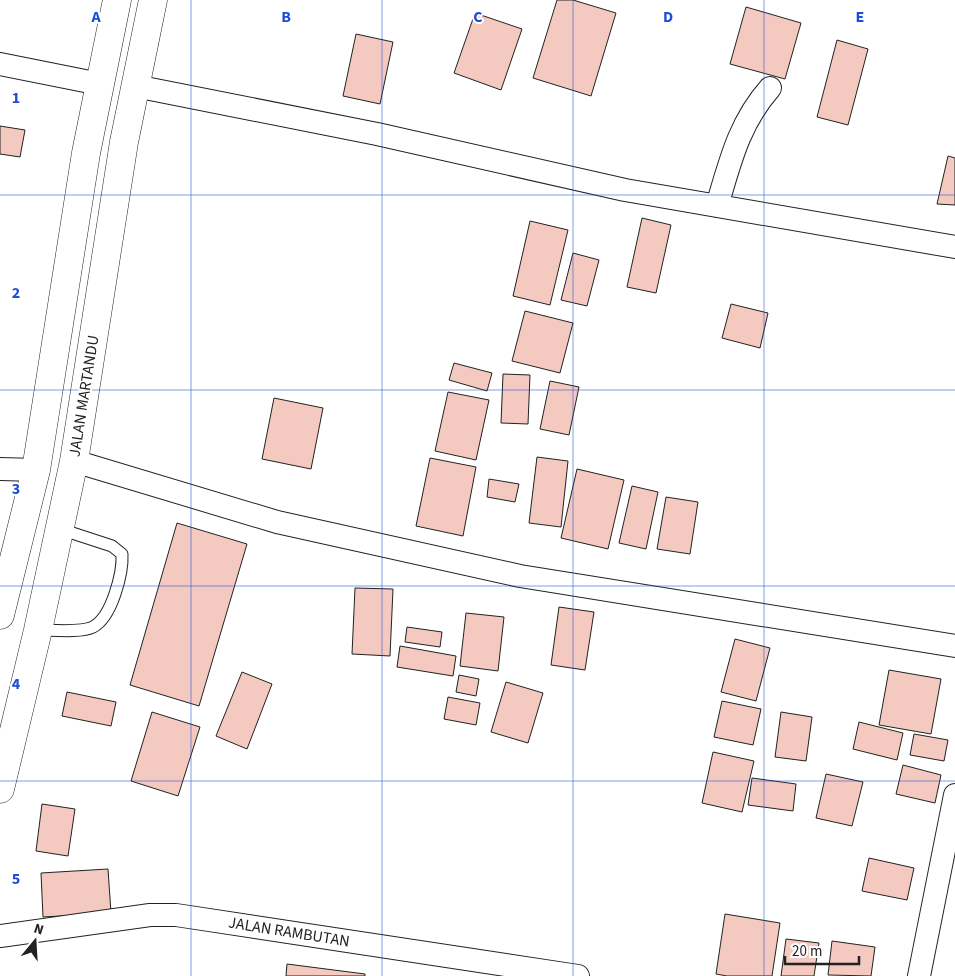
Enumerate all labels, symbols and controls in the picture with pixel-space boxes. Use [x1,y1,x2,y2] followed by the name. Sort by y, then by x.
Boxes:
[90,6,101,28] text: A
[281,6,291,28] text: B
[473,6,483,28] text: C
[663,6,673,28] text: D
[856,6,864,28] text: E
[12,87,20,109] text: 1
[12,282,20,304] text: 2
[64,334,104,458] street label: JALAN MARTANDU
[12,478,20,500] text: 3
[12,673,21,695] text: 4
[12,868,20,890] text: 5
[227,912,351,952] street label: JALAN RAMBUTAN
[10,916,60,966] north arrow
[31,919,46,941] text: N
[785,934,859,966] scale bar
[792,941,822,962] text: 20 m

